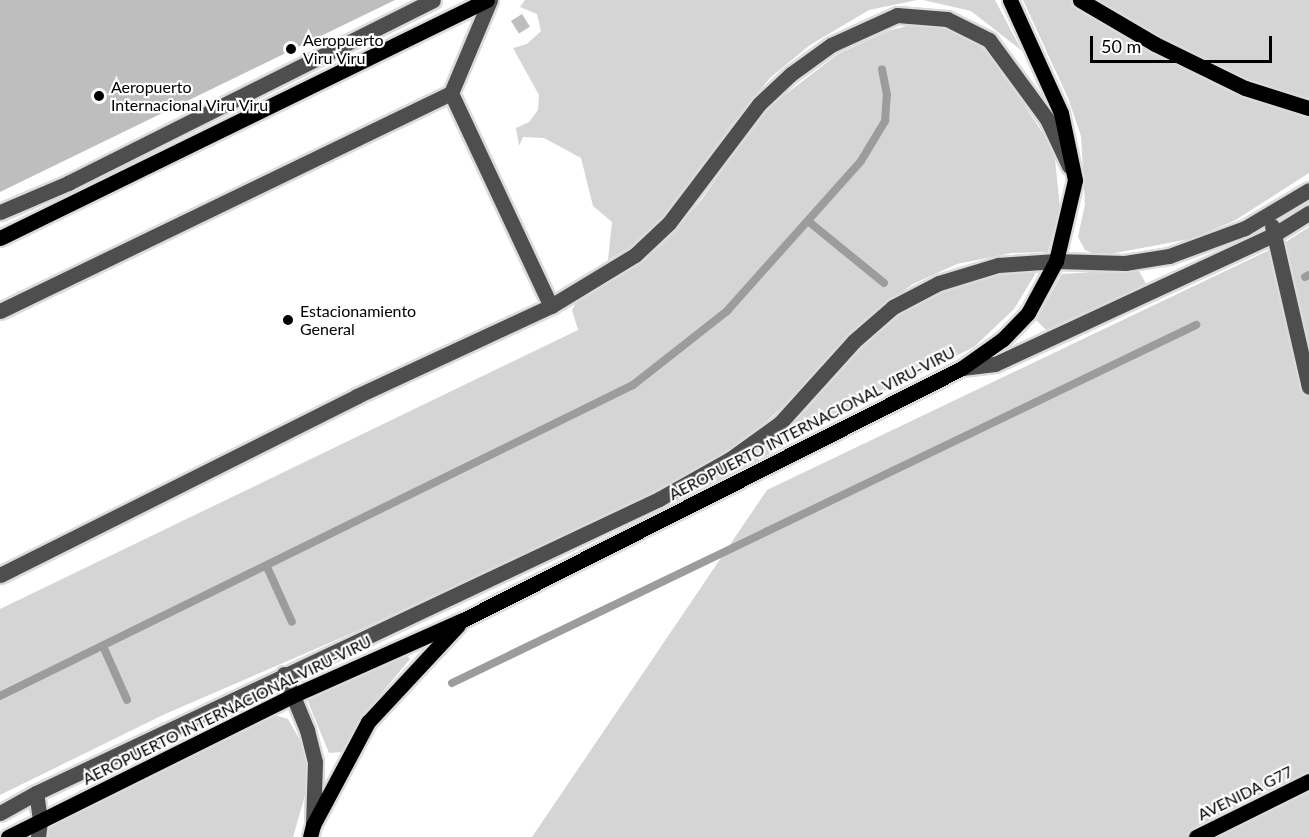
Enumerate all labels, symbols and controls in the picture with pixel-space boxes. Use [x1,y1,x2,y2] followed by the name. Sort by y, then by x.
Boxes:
[1093,24,1274,62] scale bar
[303,30,384,68] place label: Aeropuerto Viru Viru
[1101,35,1141,57] text: 50 m
[284,42,298,56] marker: Aeropuerto Viru Viru
[111,77,269,115] place label: Aeropuerto Internacional Viru Viru
[92,89,106,103] marker: Aeropuerto Internacional Viru Viru
[300,301,416,339] place label: Estacionamiento General
[281,313,295,327] marker: Estacionamiento General
[665,342,959,504] street label: AEROPUERTO INTERNACIONAL VIRU-VIRU
[79,631,375,789] street label: AEROPUERTO INTERNACIONAL VIRU-VIRU
[1194,762,1296,824] street label: AVENIDA G77

